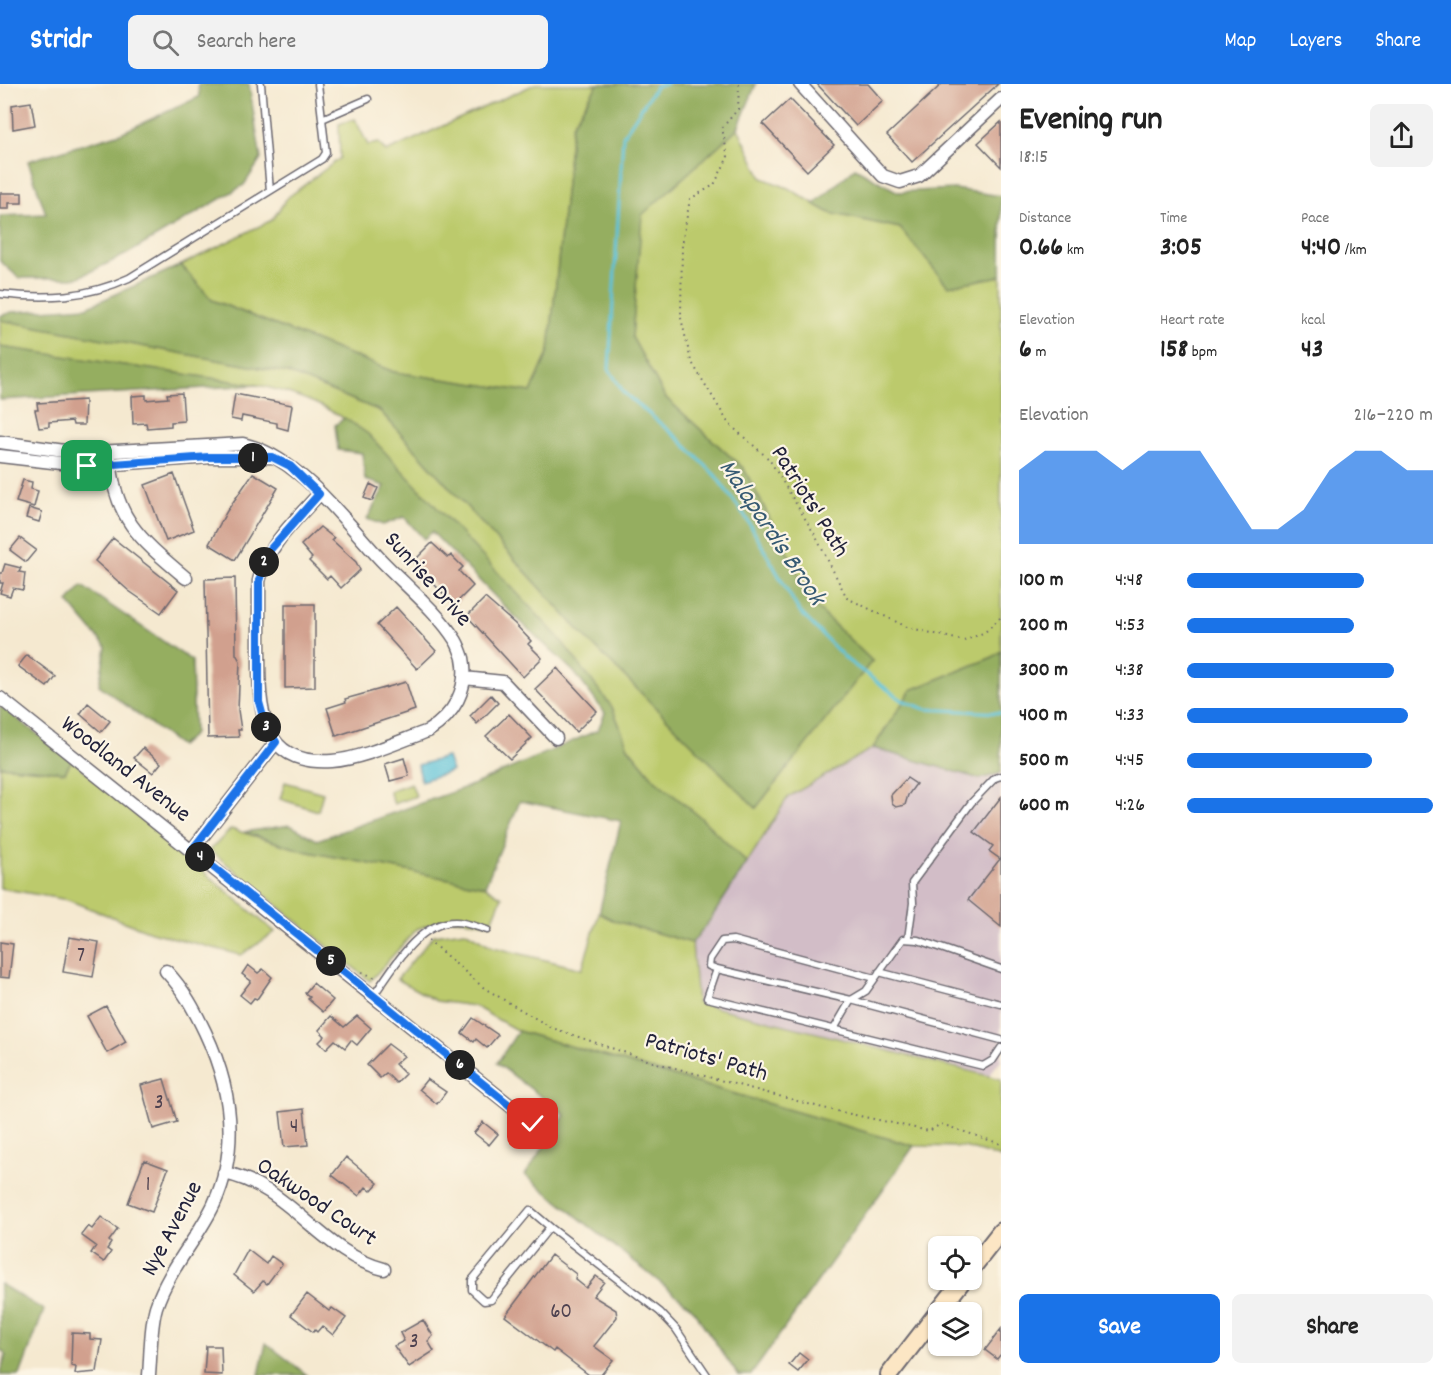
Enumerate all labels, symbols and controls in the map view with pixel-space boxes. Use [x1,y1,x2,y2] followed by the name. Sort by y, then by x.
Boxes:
[128,15,548,69] search box
[30,22,92,62] text: Stridr
[149,26,182,59] icon: search
[197,27,296,58] text: Search here
[1225,27,1256,57] text: Map
[1289,27,1342,57] text: Layers
[1375,27,1421,57] text: Share
[1019,98,1163,145] text: Evening run
[1370,104,1433,167] button: share
[1019,144,1048,172] text: 18:15
[1019,207,1071,230] text: Distance
[1160,207,1187,230] text: Time
[1301,207,1329,230] text: Pace
[1019,230,1063,267] text: 0.66
[1160,230,1202,267] text: 3:05
[1301,230,1341,267] text: 4:40
[1063,239,1084,262] text: km
[1341,239,1367,262] text: /km
[1019,309,1075,332] text: Elevation
[1160,309,1225,332] text: Heart rate
[1301,309,1325,332] text: kcal
[1019,332,1032,369] text: 6
[1160,332,1188,369] text: 158
[1301,332,1323,369] text: 43
[1032,341,1046,364] text: m
[1188,341,1217,364] text: bpm
[1019,402,1089,430] text: Elevation
[1353,402,1433,430] text: 216–220 m
[761,439,857,565] street label: Patriots' Path
[61,440,112,491] pin
[238,443,268,473] pin: 1
[251,446,255,469] text: 1
[70,449,103,482] icon: arrive
[708,452,835,615] water label: Malapardis Brook
[375,525,479,635] street label: Sunrise Drive
[249,547,279,577] pin: 2
[261,550,268,573] text: 2
[1019,567,1064,595] text: 100 m
[1115,567,1143,595] text: 4:48
[1019,612,1068,640] text: 200 m
[1115,612,1145,640] text: 4:53
[1019,657,1068,685] text: 300 m
[1115,657,1144,685] text: 4:38
[1019,702,1067,730] text: 400 m
[1115,702,1144,730] text: 4:33
[53,708,197,832] street label: Woodland Avenue
[251,712,281,742] pin: 3
[262,715,270,738] text: 3
[1019,747,1068,775] text: 500 m
[1115,747,1144,775] text: 4:45
[1019,792,1069,820] text: 600 m
[1115,792,1145,820] text: 4:26
[185,842,215,872] pin: 4
[197,845,203,868] text: 4
[77,942,85,972] house number: 7
[316,946,346,976] pin: 5
[327,949,335,972] text: 5
[641,1024,771,1092] street label: Patriots' Path
[445,1050,475,1080] pin: 6
[456,1053,464,1076] text: 6
[154,1089,164,1119] house number: 3
[507,1098,558,1149] pin
[516,1107,549,1140] icon: check
[290,1113,298,1143] house number: 4
[249,1150,383,1256] street label: Oakwood Court
[146,1171,150,1201] house number: 1
[134,1175,212,1283] street label: Nye Avenue
[928,1236,982,1356] map controls
[928,1236,982,1290] button: locate
[1019,1294,1220,1363] button: Save
[1232,1294,1433,1363] button: Share
[550,1298,572,1328] house number: 60
[928,1302,982,1356] button: layers
[409,1328,419,1358] house number: 3

